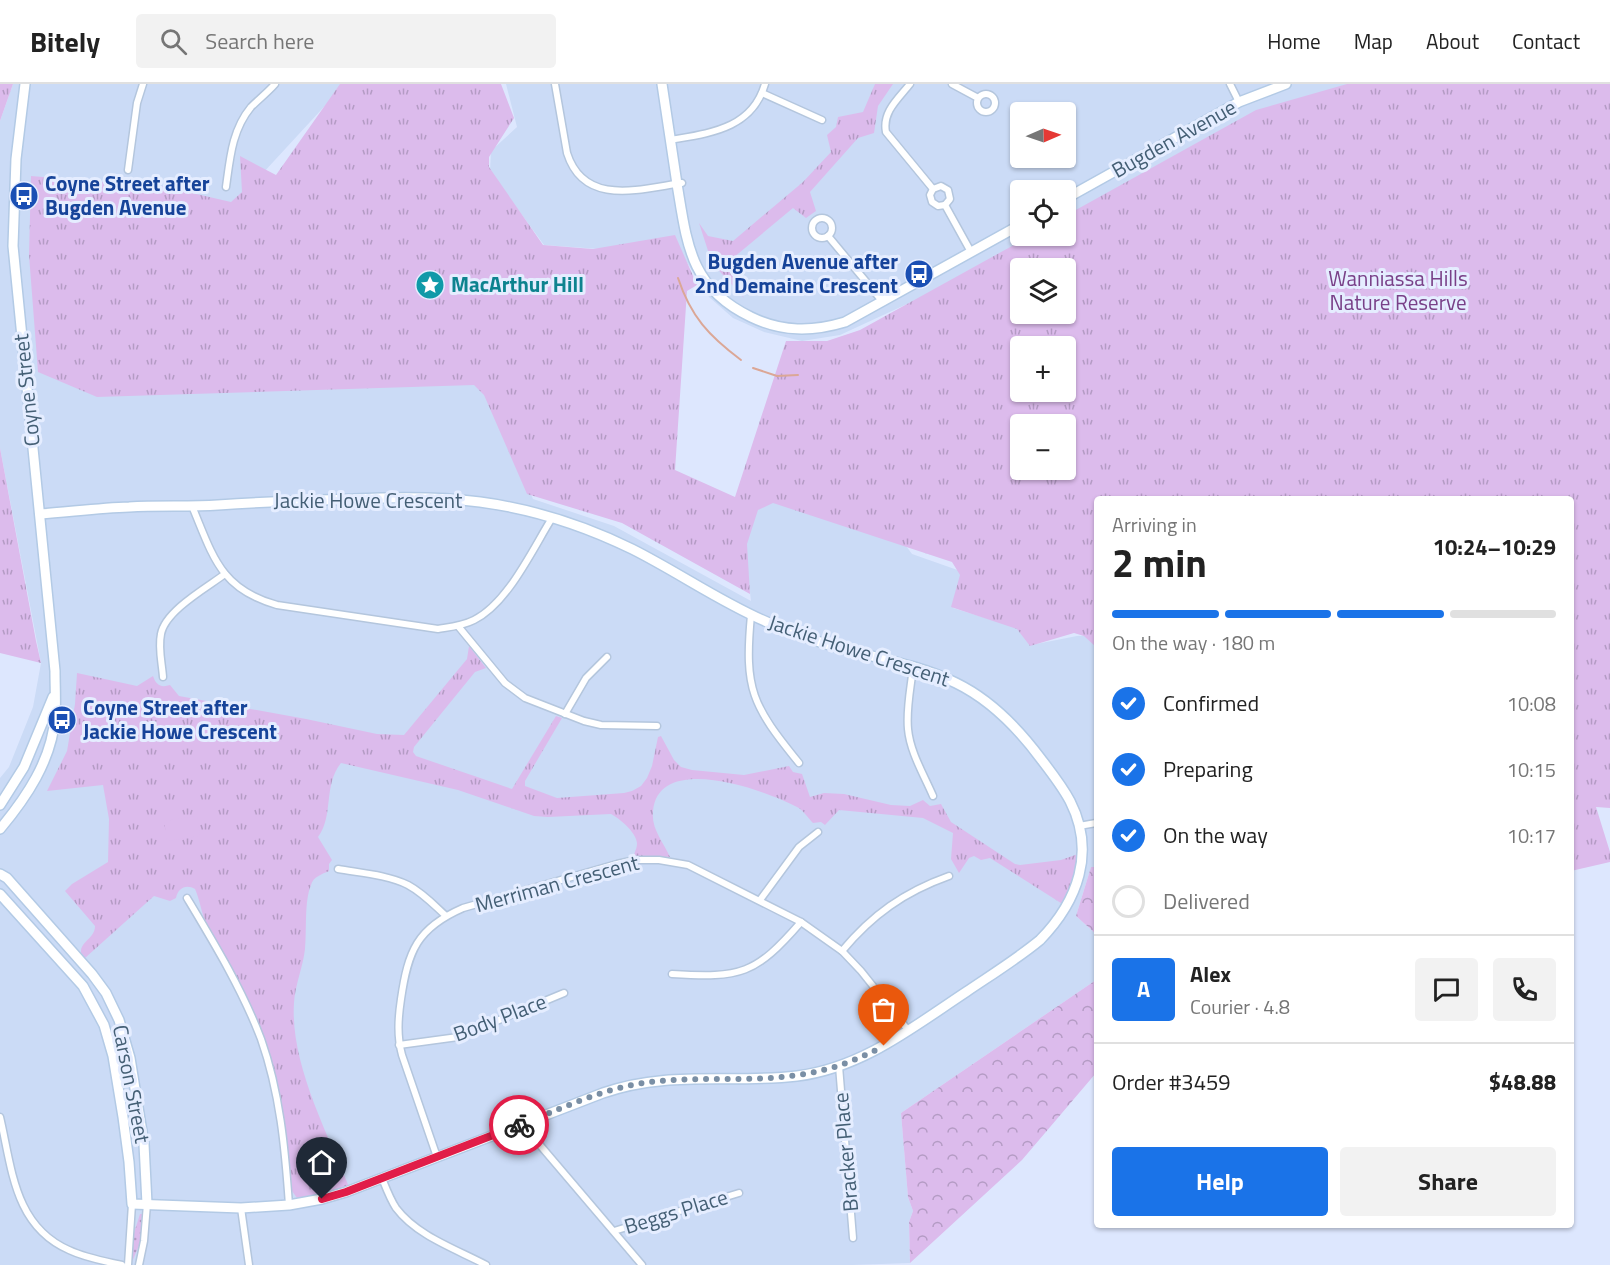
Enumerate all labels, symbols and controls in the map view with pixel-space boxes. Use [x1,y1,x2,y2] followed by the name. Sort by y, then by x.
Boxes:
[136,14,556,68] search box
[30,20,100,63] text: Bitely
[205,24,314,58] text: Search here
[157,25,190,58] icon: search
[1267,25,1321,57] text: Home
[1354,25,1393,57] text: Map
[1426,25,1479,57] text: About
[1512,25,1580,57] text: Contact
[1105,91,1242,186] street label: Bugden Avenue
[1010,102,1076,168] north arrow
[1010,102,1076,480] map controls
[45,167,210,223] place label: Coyne Street after Bugden Avenue
[8,180,40,212] bus stop icon: Coyne Street after Bugden Avenue
[1010,180,1076,246] button: locate
[695,245,898,301] place label: Bugden Avenue after 2nd Demaine Crescent
[903,258,935,290] bus stop icon: Bugden Avenue after 2nd Demaine Crescent
[1010,258,1076,324] button: layers
[1328,262,1468,318] park label: Wanniassa Hills Nature Reserve
[451,268,584,300] place label: MacArthur Hill
[414,269,446,301] place icon: MacArthur Hill
[4,332,48,448] street label: Coyne Street
[1010,336,1076,402] button: +
[1010,414,1076,480] button: −
[274,484,463,516] street label: Jackie Howe Crescent
[1112,509,1197,540] text: Arriving in
[1433,530,1556,564] text: 10:24–10:29
[1112,533,1207,592] text: 2 min
[765,606,955,695] street label: Jackie Howe Crescent
[1112,627,1275,658] text: On the way · 180 m
[1163,686,1259,720] text: Confirmed
[1112,687,1145,720] icon: check
[1507,688,1556,719] text: 10:08
[83,691,277,747] place label: Coyne Street after Jackie Howe Crescent
[46,704,78,736] bus stop icon: Coyne Street after Jackie Howe Crescent
[1163,752,1253,786] text: Preparing
[1112,753,1145,786] icon: check
[1507,754,1556,785] text: 10:15
[1163,818,1268,852] text: On the way
[1112,819,1145,852] icon: check
[1507,820,1556,851] text: 10:17
[471,846,643,920] street label: Merriman Crescent
[1163,884,1250,918] text: Delivered
[1190,957,1231,991] text: Alex
[1415,958,1478,1021] button: chat
[1493,958,1556,1021] button: phone
[1137,972,1150,1006] text: A
[858,984,909,1046] pin
[448,985,551,1049] street label: Body Place
[1190,991,1290,1022] text: Courier · 4.8
[867,993,900,1026] icon: bag
[105,1022,159,1146] street label: Carson Street
[1112,1065,1231,1099] text: Order #3459
[1489,1065,1556,1099] text: $48.88
[824,1091,866,1213] street label: Bracker Place
[489,1095,549,1155] courier
[503,1109,536,1142] icon: bike
[296,1137,347,1199] pin
[305,1146,338,1179] icon: home
[1112,1147,1328,1216] button: Help
[1340,1147,1556,1216] button: Share
[620,1180,732,1242] street label: Beggs Place

